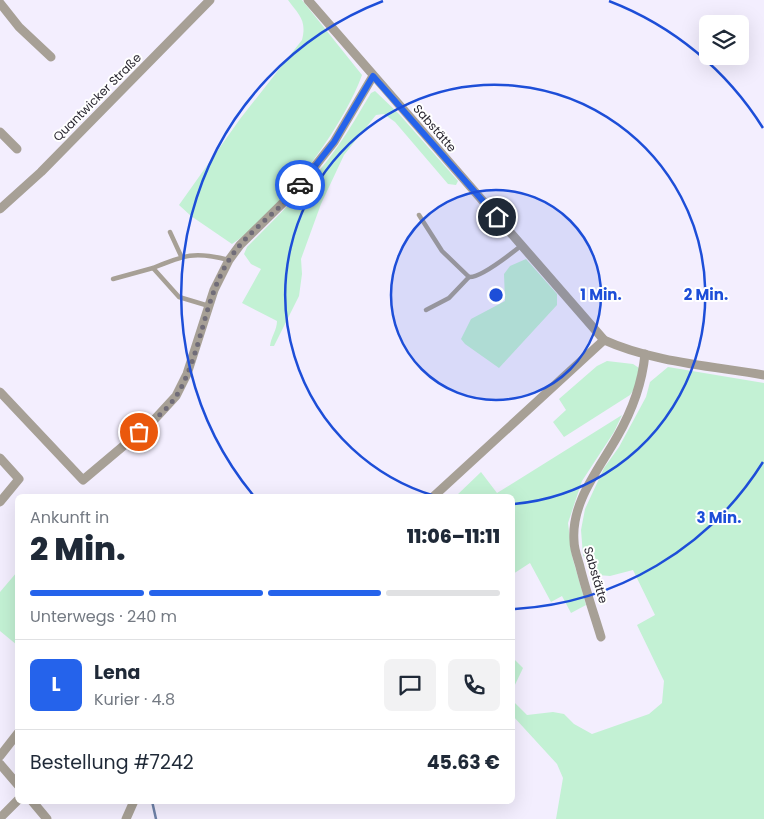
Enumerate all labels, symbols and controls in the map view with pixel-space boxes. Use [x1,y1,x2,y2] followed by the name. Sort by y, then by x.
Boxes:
[699,15,749,65] map controls
[699,15,749,65] button: layers
[49,49,145,145] street label: Quantwicker Straße
[409,100,461,156] street label: Sabstätte
[275,160,325,210] courier
[286,171,314,199] icon: car
[476,196,518,238] pin
[483,203,511,231] icon: home
[580,284,622,305] text: 1 Min.
[684,284,728,305] text: 2 Min.
[487,286,505,304] centre of rings
[118,411,160,453] pin
[125,418,153,446] icon: bag
[30,506,109,529] text: Ankunft in
[697,507,741,528] text: 3 Min.
[407,523,500,550] text: 11:06–11:11
[30,526,126,571] text: 2 Min.
[580,545,612,605] street label: Sabstätte
[30,605,177,628] text: Unterwegs · 240 m
[94,659,140,686] text: Lena
[384,659,436,711] button: chat
[448,659,500,711] button: phone
[51,671,61,698] text: L
[94,688,175,711] text: Kurier · 4.8
[30,749,194,776] text: Bestellung #7242
[427,749,500,776] text: 45.63 €

